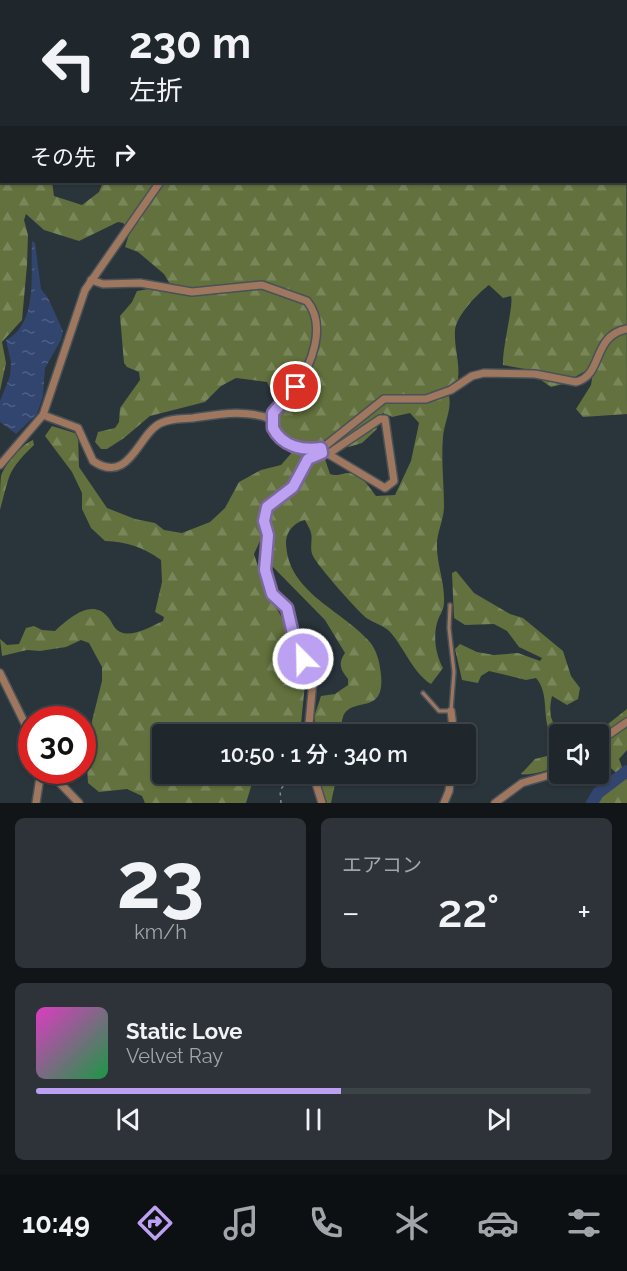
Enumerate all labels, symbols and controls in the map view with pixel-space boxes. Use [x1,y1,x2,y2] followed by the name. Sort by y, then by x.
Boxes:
[129,19,251,68] text: 230 m
[30,24,108,102] icon: left
[129,75,183,106] text: 左折
[108,138,141,171] icon: right
[30,144,96,170] text: その先
[270,361,321,412] pin
[279,370,312,403] icon: arrive
[271,627,335,691] position arrow
[18,706,96,784] speed limit sign: 30
[549,724,609,784] map controls
[549,724,609,784] button: sound
[220,741,408,767] text: 10:50 · 1 分 · 340 m
[117,835,204,926] text: 23
[342,853,422,877] text: エアコン
[438,885,499,938] text: 22°
[342,893,360,932] text: −
[577,893,591,932] text: +
[134,920,187,944] text: km/h
[126,1018,243,1044] text: Static Love
[126,1044,223,1068] text: Velvet Ray
[112,1103,145,1136] icon: previous
[297,1103,330,1136] icon: pause
[482,1103,515,1136] icon: next
[134,1202,176,1244] icon: directions
[220,1202,262,1244] icon: music
[305,1202,347,1244] icon: phone
[391,1202,433,1244] icon: climate
[477,1202,519,1244] icon: car
[563,1202,605,1244] icon: filters
[22,1208,90,1239] text: 10:49

